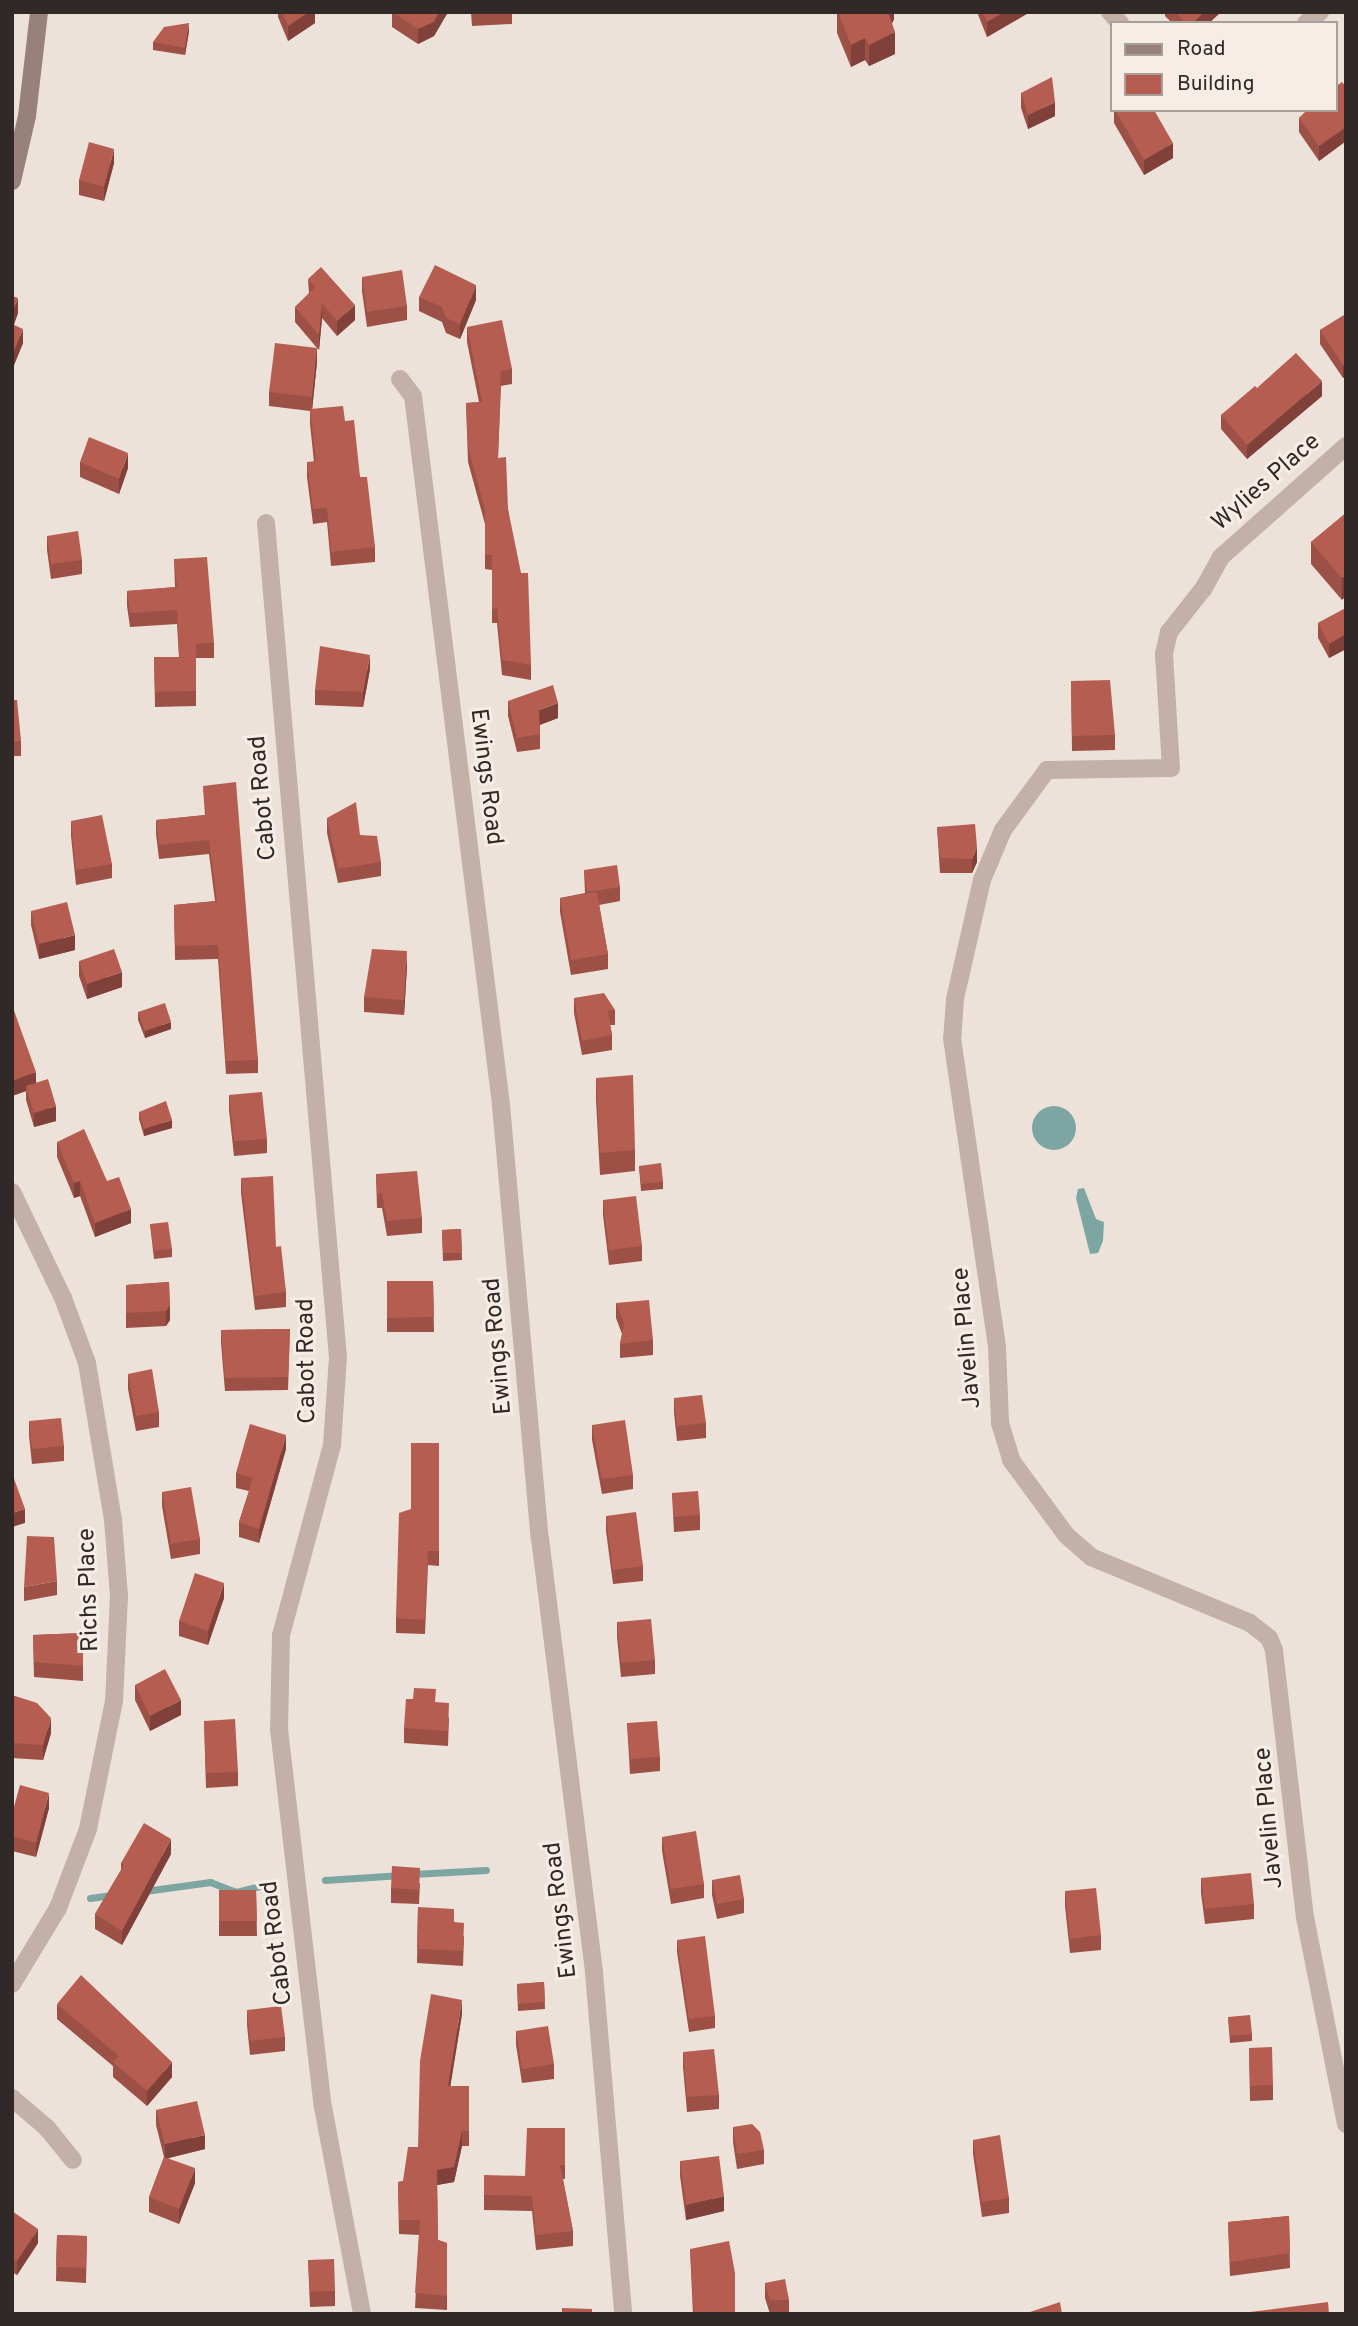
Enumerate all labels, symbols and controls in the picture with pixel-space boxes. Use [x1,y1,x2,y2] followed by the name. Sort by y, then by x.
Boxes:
[1110,21,1337,112] legend
[1177,36,1226,63] text: Road
[1177,71,1255,98] text: Building
[1207,428,1327,538] street label: Wylies Place
[462,707,508,847] street label: Ewings Road
[244,734,284,862] street label: Cabot Road
[947,1266,989,1410] street label: Javelin Place
[479,1276,519,1416] street label: Ewings Road
[293,1298,323,1424] street label: Cabot Road
[73,1528,107,1652] street label: Richs Place
[1249,1746,1291,1890] street label: Javelin Place
[539,1840,585,1980] street label: Ewings Road
[256,1879,300,2007] street label: Cabot Road

